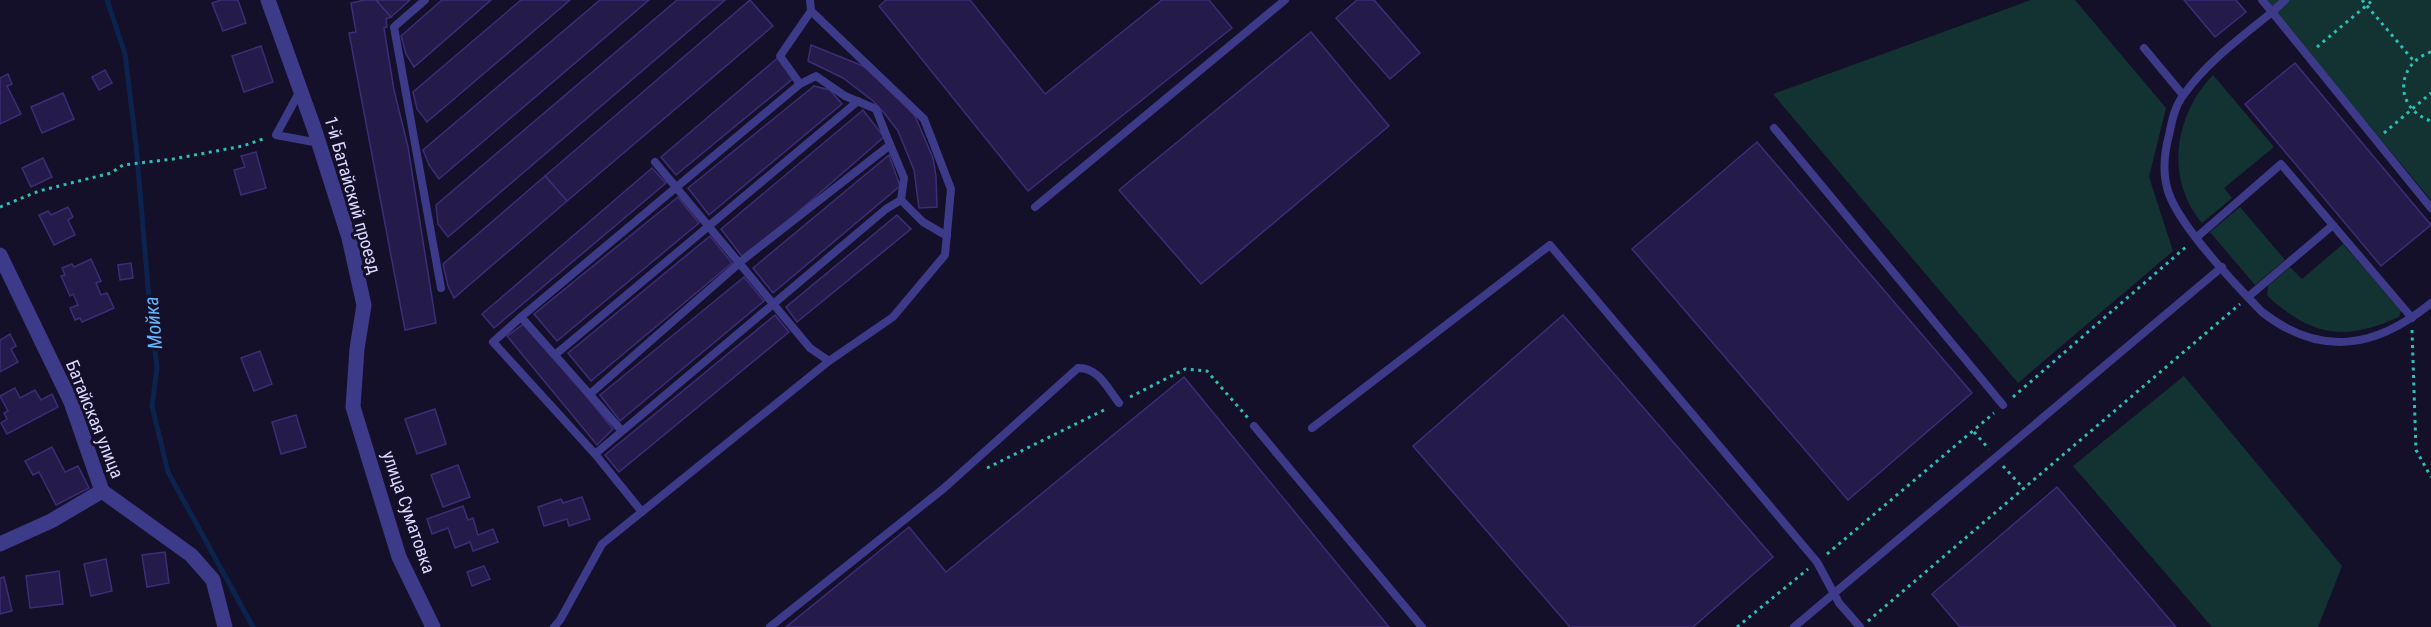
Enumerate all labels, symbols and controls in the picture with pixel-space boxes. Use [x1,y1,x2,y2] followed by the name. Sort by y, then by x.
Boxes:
[320,114,386,277] street label: 1-й Батайский проезд
[139,296,167,350] water label: Мойка
[62,357,128,481] street label: Батайская улица
[378,448,440,576] street label: улица Суматовка

